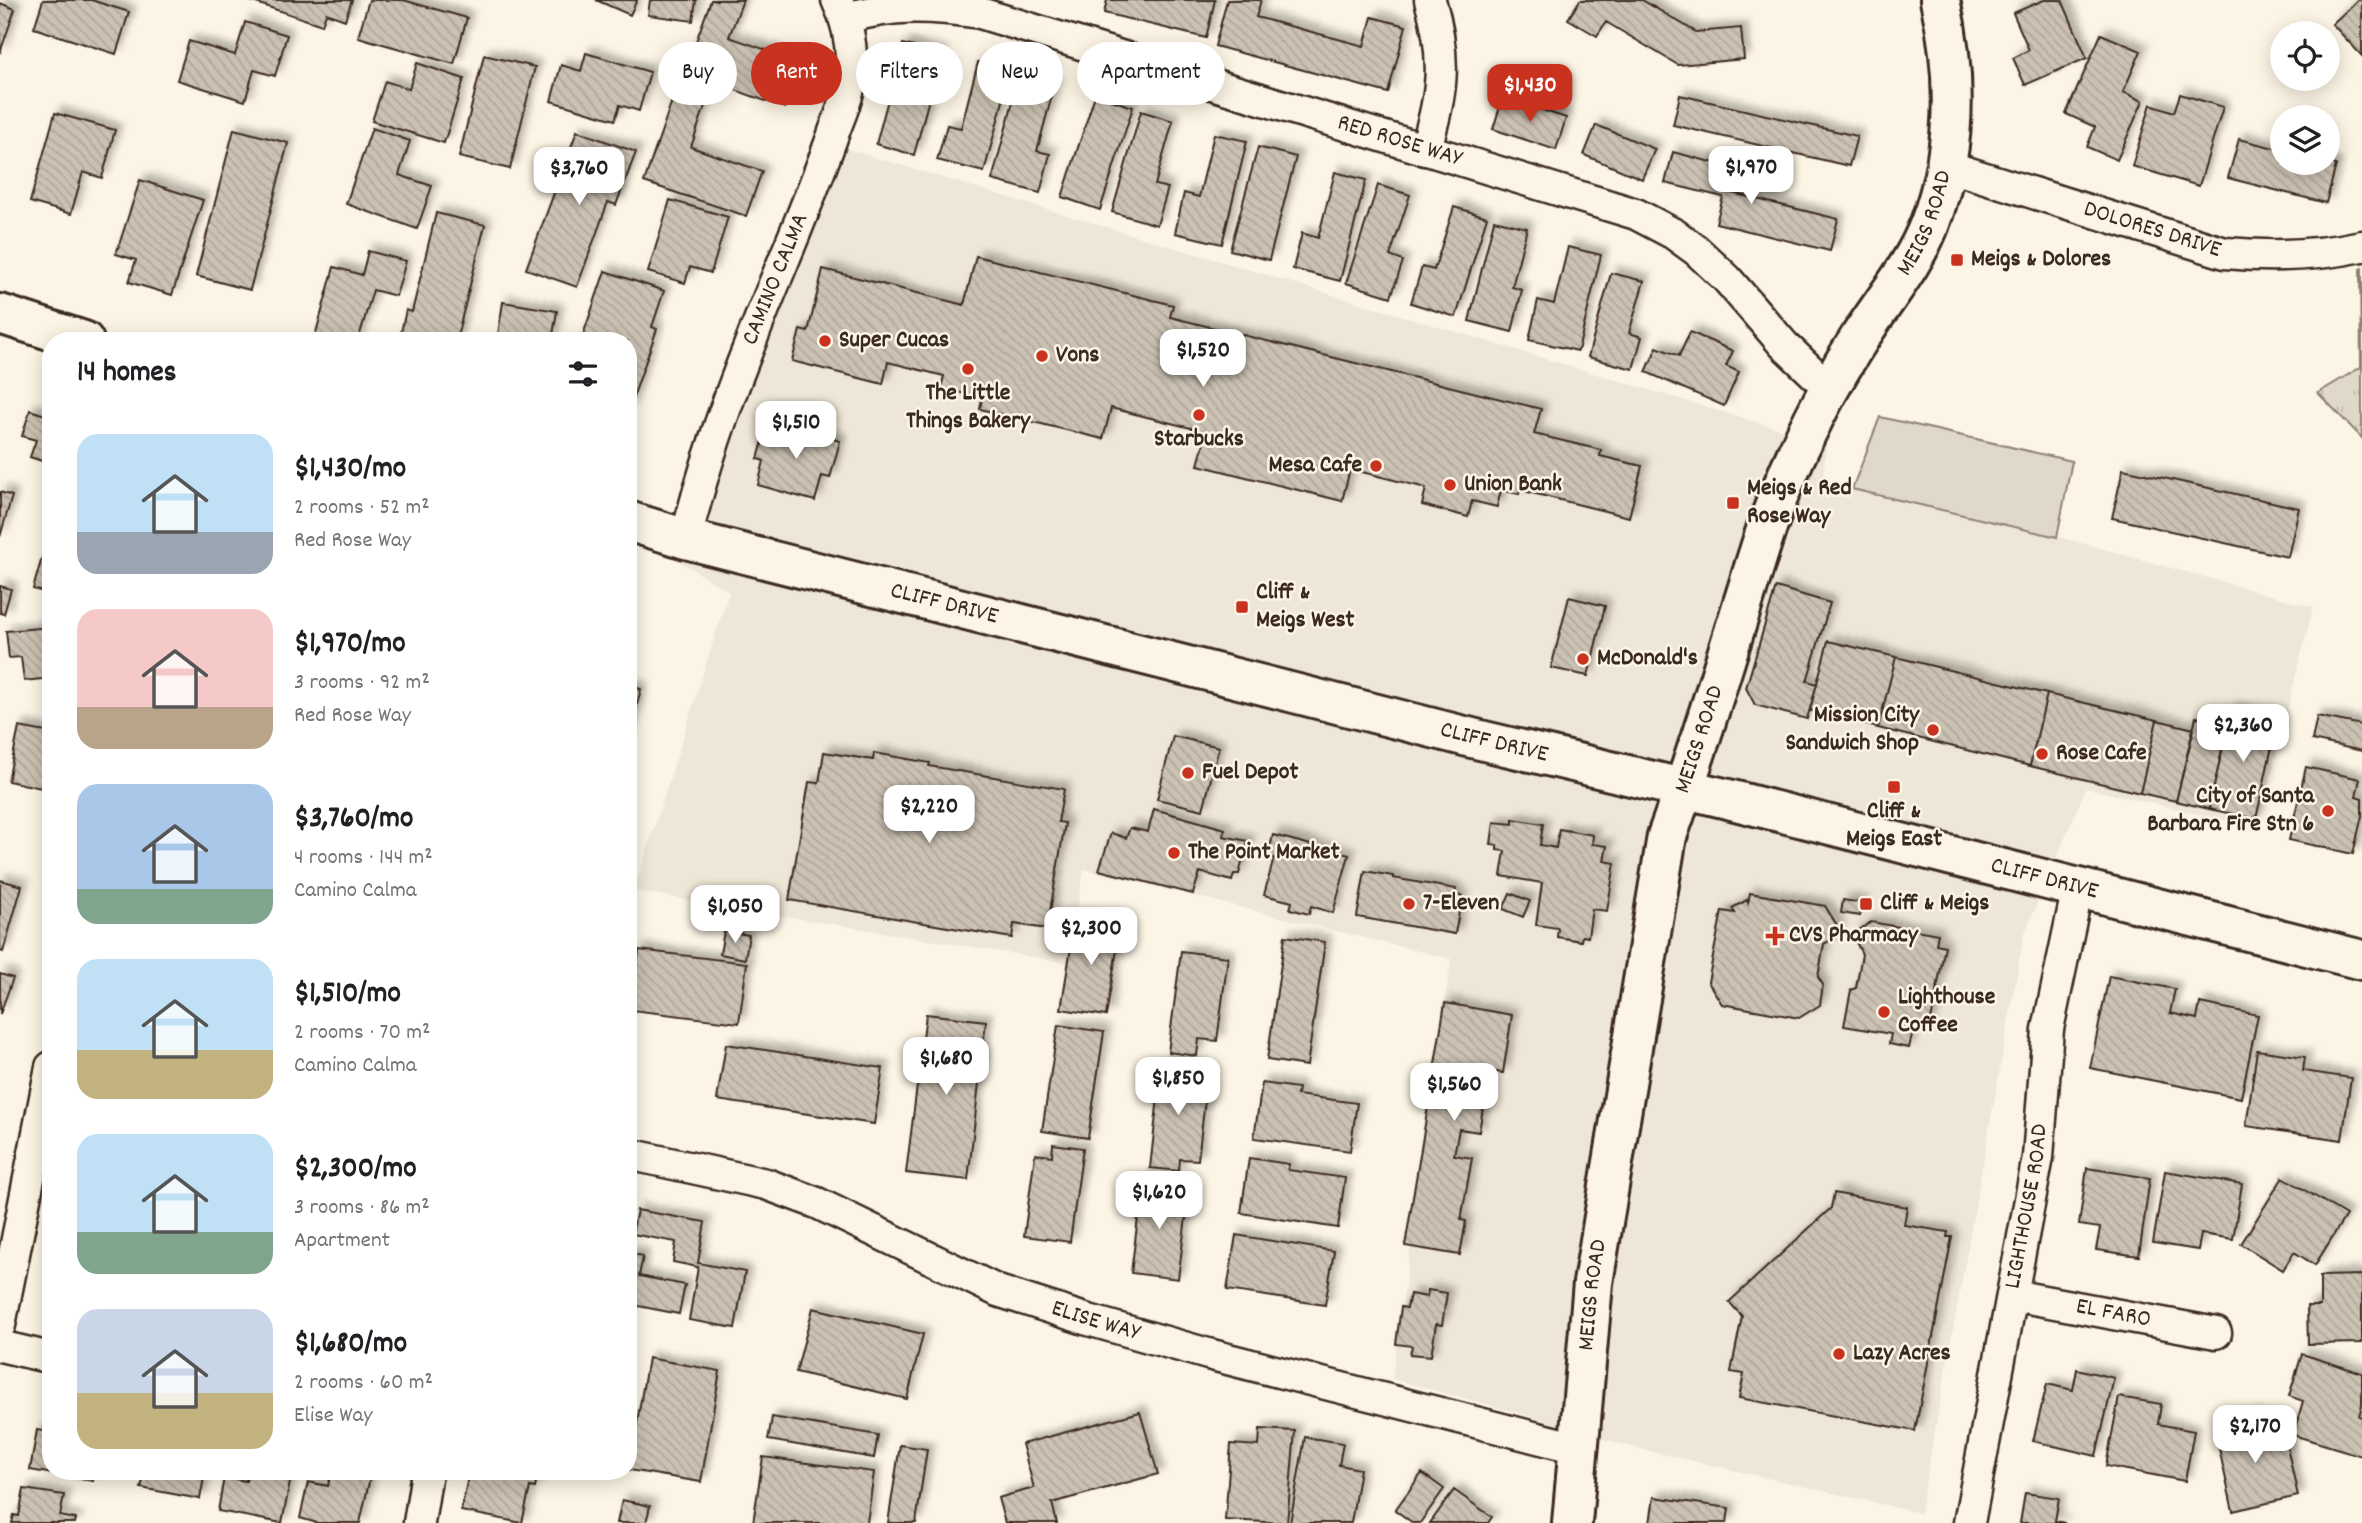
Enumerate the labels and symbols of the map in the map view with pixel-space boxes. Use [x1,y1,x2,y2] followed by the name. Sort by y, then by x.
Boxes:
[1473,64,1587,124] pin: $1,430
[1333,106,1467,177] street label: RED ROSE WAY
[1694,146,1808,206] pin: $1,970
[522,148,636,207] pin: $3,760
[1889,168,1961,283] street label: MEIGS ROAD
[2079,193,2225,268] street label: DOLORES DRIVE
[734,208,818,350] street label: CAMINO CALMA
[1971,243,2111,277] place label: Meigs & Dolores
[1949,252,1965,268] marker: Meigs & Dolores
[839,324,949,358] place label: Super Cucas
[1146,330,1260,389] pin: $1,520
[817,333,833,349] marker: Super Cucas
[1056,339,1099,373] place label: Vons
[1034,348,1050,364] marker: Vons
[960,361,976,377] marker: The Little Things Bakery
[906,377,1031,439] place label: The Little Things Bakery
[739,402,853,461] pin: $1,510
[1191,407,1207,423] marker: Starbucks
[1154,423,1244,457] place label: Starbucks
[1268,449,1362,483] place label: Mesa Cafe
[1368,458,1384,474] marker: Mesa Cafe
[1464,468,1562,502] place label: Union Bank
[1747,472,1852,534] place label: Meigs & Red Rose Way
[1442,477,1458,493] marker: Union Bank
[1725,495,1741,511] marker: Meigs & Red Rose Way
[887,574,1002,634] street label: CLIFF DRIVE
[1256,576,1355,638] place label: Cliff & Meigs West
[1234,599,1250,615] marker: Cliff & Meigs West
[1597,642,1698,676] place label: McDonald's
[1575,651,1591,667] marker: McDonald's
[1666,681,1733,798] street label: MEIGS ROAD
[1786,699,1920,761] place label: Mission City Sandwich Shop
[2186,704,2300,764] pin: $2,360
[1436,714,1551,773] street label: CLIFF DRIVE
[1925,722,1941,738] marker: Mission City Sandwich Shop
[2056,737,2147,771] place label: Rose Cafe
[2034,746,2050,762] marker: Rose Cafe
[1202,756,1299,790] place label: Fuel Depot
[1180,765,1196,781] marker: Fuel Depot
[1886,779,1902,795] marker: Cliff & Meigs East
[2147,780,2315,842] place label: City of Santa Barbara Fire Stn 6
[872,786,986,845] pin: $2,220
[1846,795,1942,857] place label: Cliff & Meigs East
[2320,803,2336,819] marker: City of Santa Barbara Fire Stn 6
[1188,836,1340,870] place label: The Point Market
[1166,845,1182,861] marker: The Point Market
[1987,849,2102,909] street label: CLIFF DRIVE
[678,886,792,945] pin: $1,050
[1423,887,1499,921] place label: 7-Eleven
[1880,887,1989,921] place label: Cliff & Meigs
[1401,896,1417,912] marker: 7-Eleven
[1858,896,1874,912] marker: Cliff & Meigs
[1034,908,1148,967] pin: $2,300
[1789,919,1919,953] place label: CVS Pharmacy
[1767,928,1783,944] marker: CVS Pharmacy
[1898,981,1996,1043] place label: Lighthouse Coffee
[1876,1004,1892,1020] marker: Lighthouse Coffee
[889,1038,1003,1097] pin: $1,680
[1121,1058,1235,1117] pin: $1,850
[1397,1064,1511,1123] pin: $1,560
[1996,1123,2058,1292] street label: LIGHTHOUSE ROAD
[1102,1172,1216,1231] pin: $1,620
[1570,1237,1617,1352] street label: MEIGS ROAD
[2073,1290,2154,1337] street label: EL FARO
[1047,1292,1145,1351] street label: ELISE WAY
[1853,1337,1951,1371] place label: Lazy Acres
[1831,1346,1847,1362] marker: Lazy Acres
[2198,1406,2312,1465] pin: $2,170

